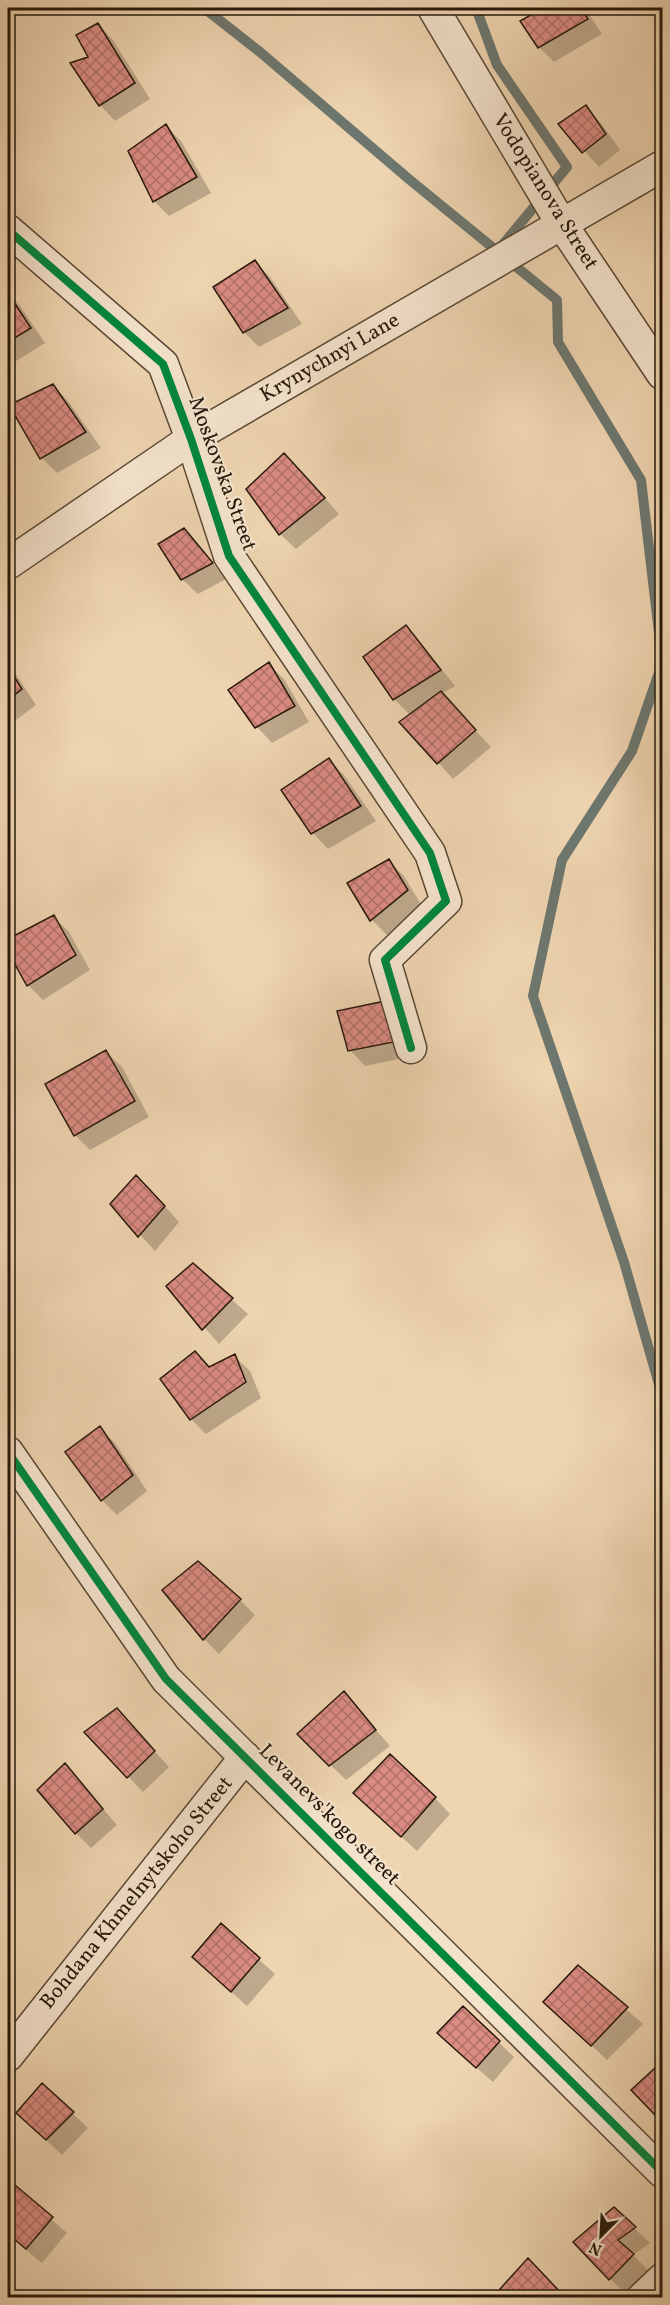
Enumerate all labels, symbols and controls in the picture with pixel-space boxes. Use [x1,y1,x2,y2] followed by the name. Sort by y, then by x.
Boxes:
[485,108,605,276] street label: Vodopianova Street
[255,306,405,410] street label: Krynychnyi Lane
[181,393,263,555] street label: Moskovska Street
[252,1738,406,1892] street label: Levanevs'kogo street
[34,1770,240,2016] street label: Bohdana Khmelnytskoho Street
[571,2206,631,2266] north arrow
[586,2235,605,2260] text: N

